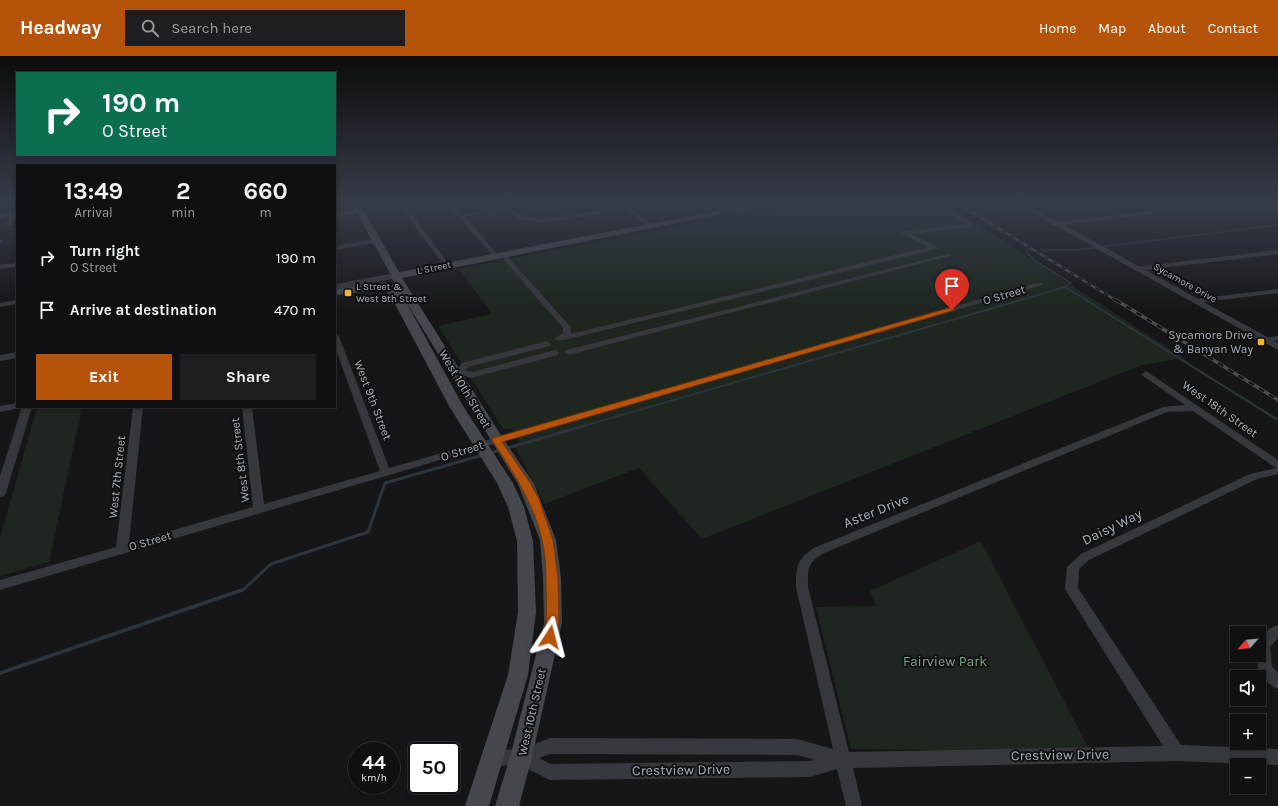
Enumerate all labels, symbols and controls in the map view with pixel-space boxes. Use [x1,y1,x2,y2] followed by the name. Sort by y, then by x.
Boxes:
[125,10,405,46] search box
[20,17,101,39] text: Headway
[139,17,161,39] icon: search
[171,19,252,37] text: Search here
[1039,20,1076,37] text: Home
[1098,20,1126,37] text: Map
[1148,20,1186,37] text: About
[1208,20,1258,37] text: Contact
[102,86,180,119] text: 190 m
[36,88,88,140] icon: right
[102,120,167,142] text: O Street
[64,177,123,205] text: 13:49
[176,177,191,205] text: 2
[243,177,288,205] text: 660
[75,205,113,220] text: Arrival
[171,205,195,220] text: min
[260,205,272,220] text: m
[70,242,140,260] text: Turn right
[36,247,58,269] icon: right
[276,249,316,267] text: 190 m
[416,259,452,277] street label: L Street
[70,260,117,275] text: O Street
[1151,261,1219,305] street label: Sycamore Drive
[935,269,969,310] pin
[941,275,963,297] icon: arrive
[356,281,427,305] place label: L Street & West 9th Street
[981,282,1027,308] street label: O Street
[343,288,353,298] marker: L Street & West 9th Street
[36,299,58,321] icon: arrive
[70,301,217,319] text: Arrive at destination
[274,301,316,319] text: 470 m
[1168,328,1253,356] place label: Sycamore Drive & Banyan Way
[1256,337,1266,347] marker: Sycamore Drive & Banyan Way
[436,347,494,431] street label: West 10th Street
[36,354,172,400] button: Exit
[180,354,316,400] button: Share
[351,358,395,442] street label: West 9th Street
[1180,378,1261,441] street label: West 18th Street
[228,416,252,503] street label: West 8th Street
[106,434,128,519] street label: West 7th Street
[439,438,485,464] street label: O Street
[841,490,911,532] street label: Aster Drive
[1079,505,1145,549] street label: Daisy Way
[127,528,173,554] street label: O Street
[529,616,571,658] position arrow
[1230,626,1266,662] north arrow
[1230,626,1266,794] map controls
[903,653,987,670] park label: Fairview Park
[515,667,549,757] street label: West 10th Street
[1230,670,1266,706] button: sound
[1230,714,1266,750] button: +
[408,742,460,794] speed limit sign: 50
[1011,746,1109,764] street label: Crestview Drive
[362,751,386,774] text: 44
[1230,758,1266,794] button: −
[632,761,730,779] street label: Crestview Drive
[361,772,387,784] text: km/h

